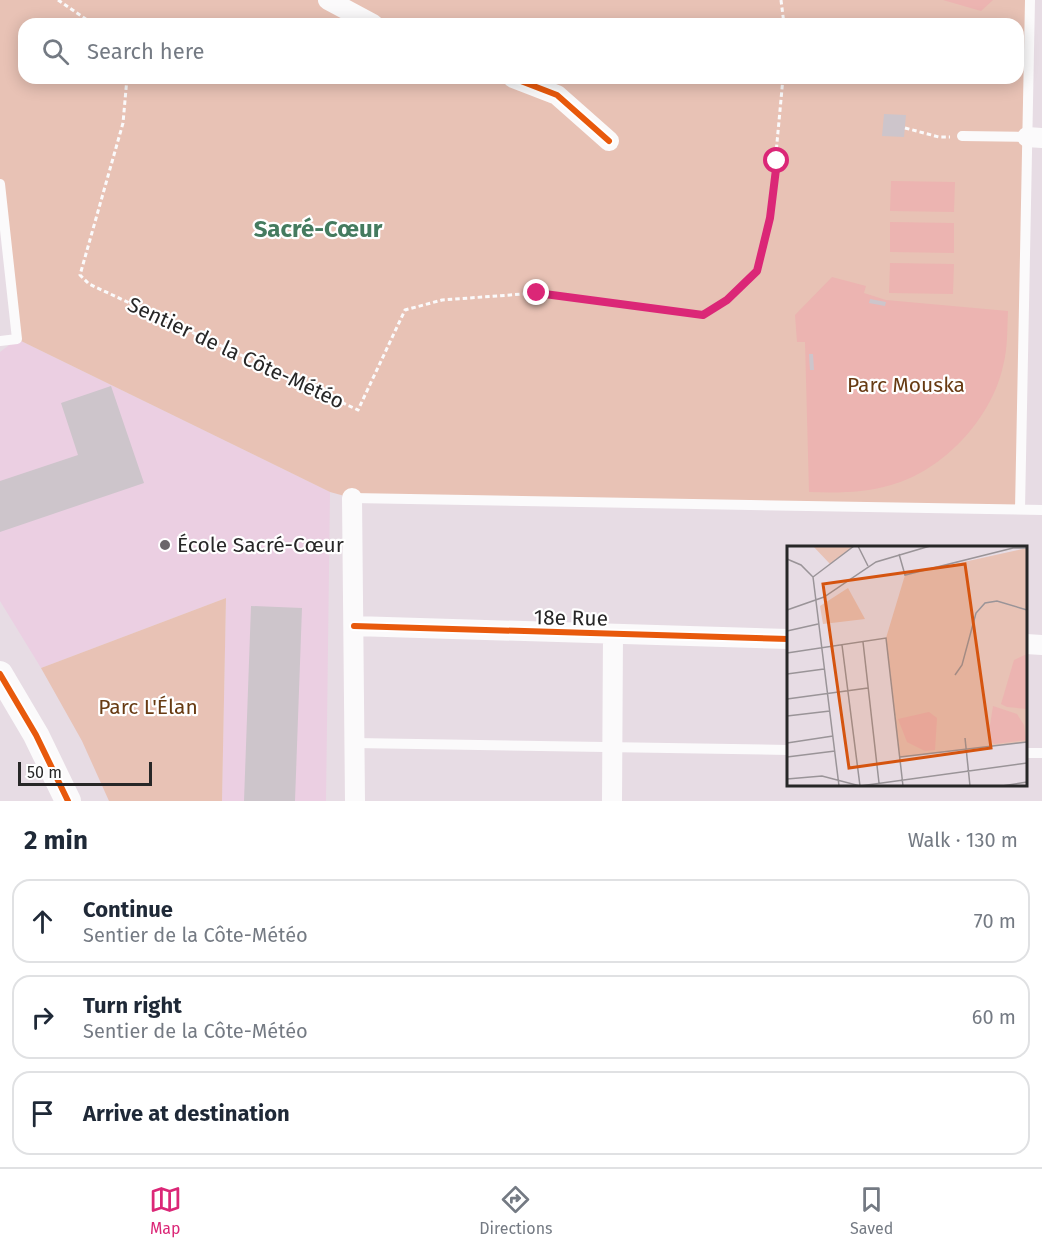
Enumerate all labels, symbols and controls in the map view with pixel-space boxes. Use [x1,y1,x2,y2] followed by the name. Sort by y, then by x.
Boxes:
[18,18,1024,84] search box
[39,35,72,68] icon: search
[87,38,205,65] text: Search here
[763,147,789,173] route start
[254,215,383,243] district label: Sacré-Cœur
[523,279,549,305] route end
[124,291,348,415] street label: Sentier de la Côte-Météo
[847,372,965,398] park label: Parc Mouska
[177,532,344,558] place label: École Sacré-Cœur
[158,538,172,552] marker: École Sacré-Cœur
[787,546,1027,786] inset map
[534,604,608,632] street label: 18e Rue
[98,694,198,720] park label: Parc L'Élan
[18,759,152,786] scale bar
[27,763,62,782] text: 50 m
[24,825,88,856] text: 2 min
[908,828,1018,852] text: Walk · 130 m
[83,896,173,923] text: Continue
[26,905,59,938] icon: ahead
[974,909,1016,933] text: 70 m
[83,923,308,947] text: Sentier de la Côte-Météo
[83,992,182,1019] text: Turn right
[26,1001,59,1034] icon: right
[972,1005,1016,1029] text: 60 m
[83,1019,308,1043] text: Sentier de la Côte-Météo
[26,1097,59,1130] icon: arrive
[83,1100,290,1127] text: Arrive at destination
[149,1183,182,1238] tab: Map
[479,1183,553,1238] tab: Directions
[850,1183,893,1238] tab: Saved

